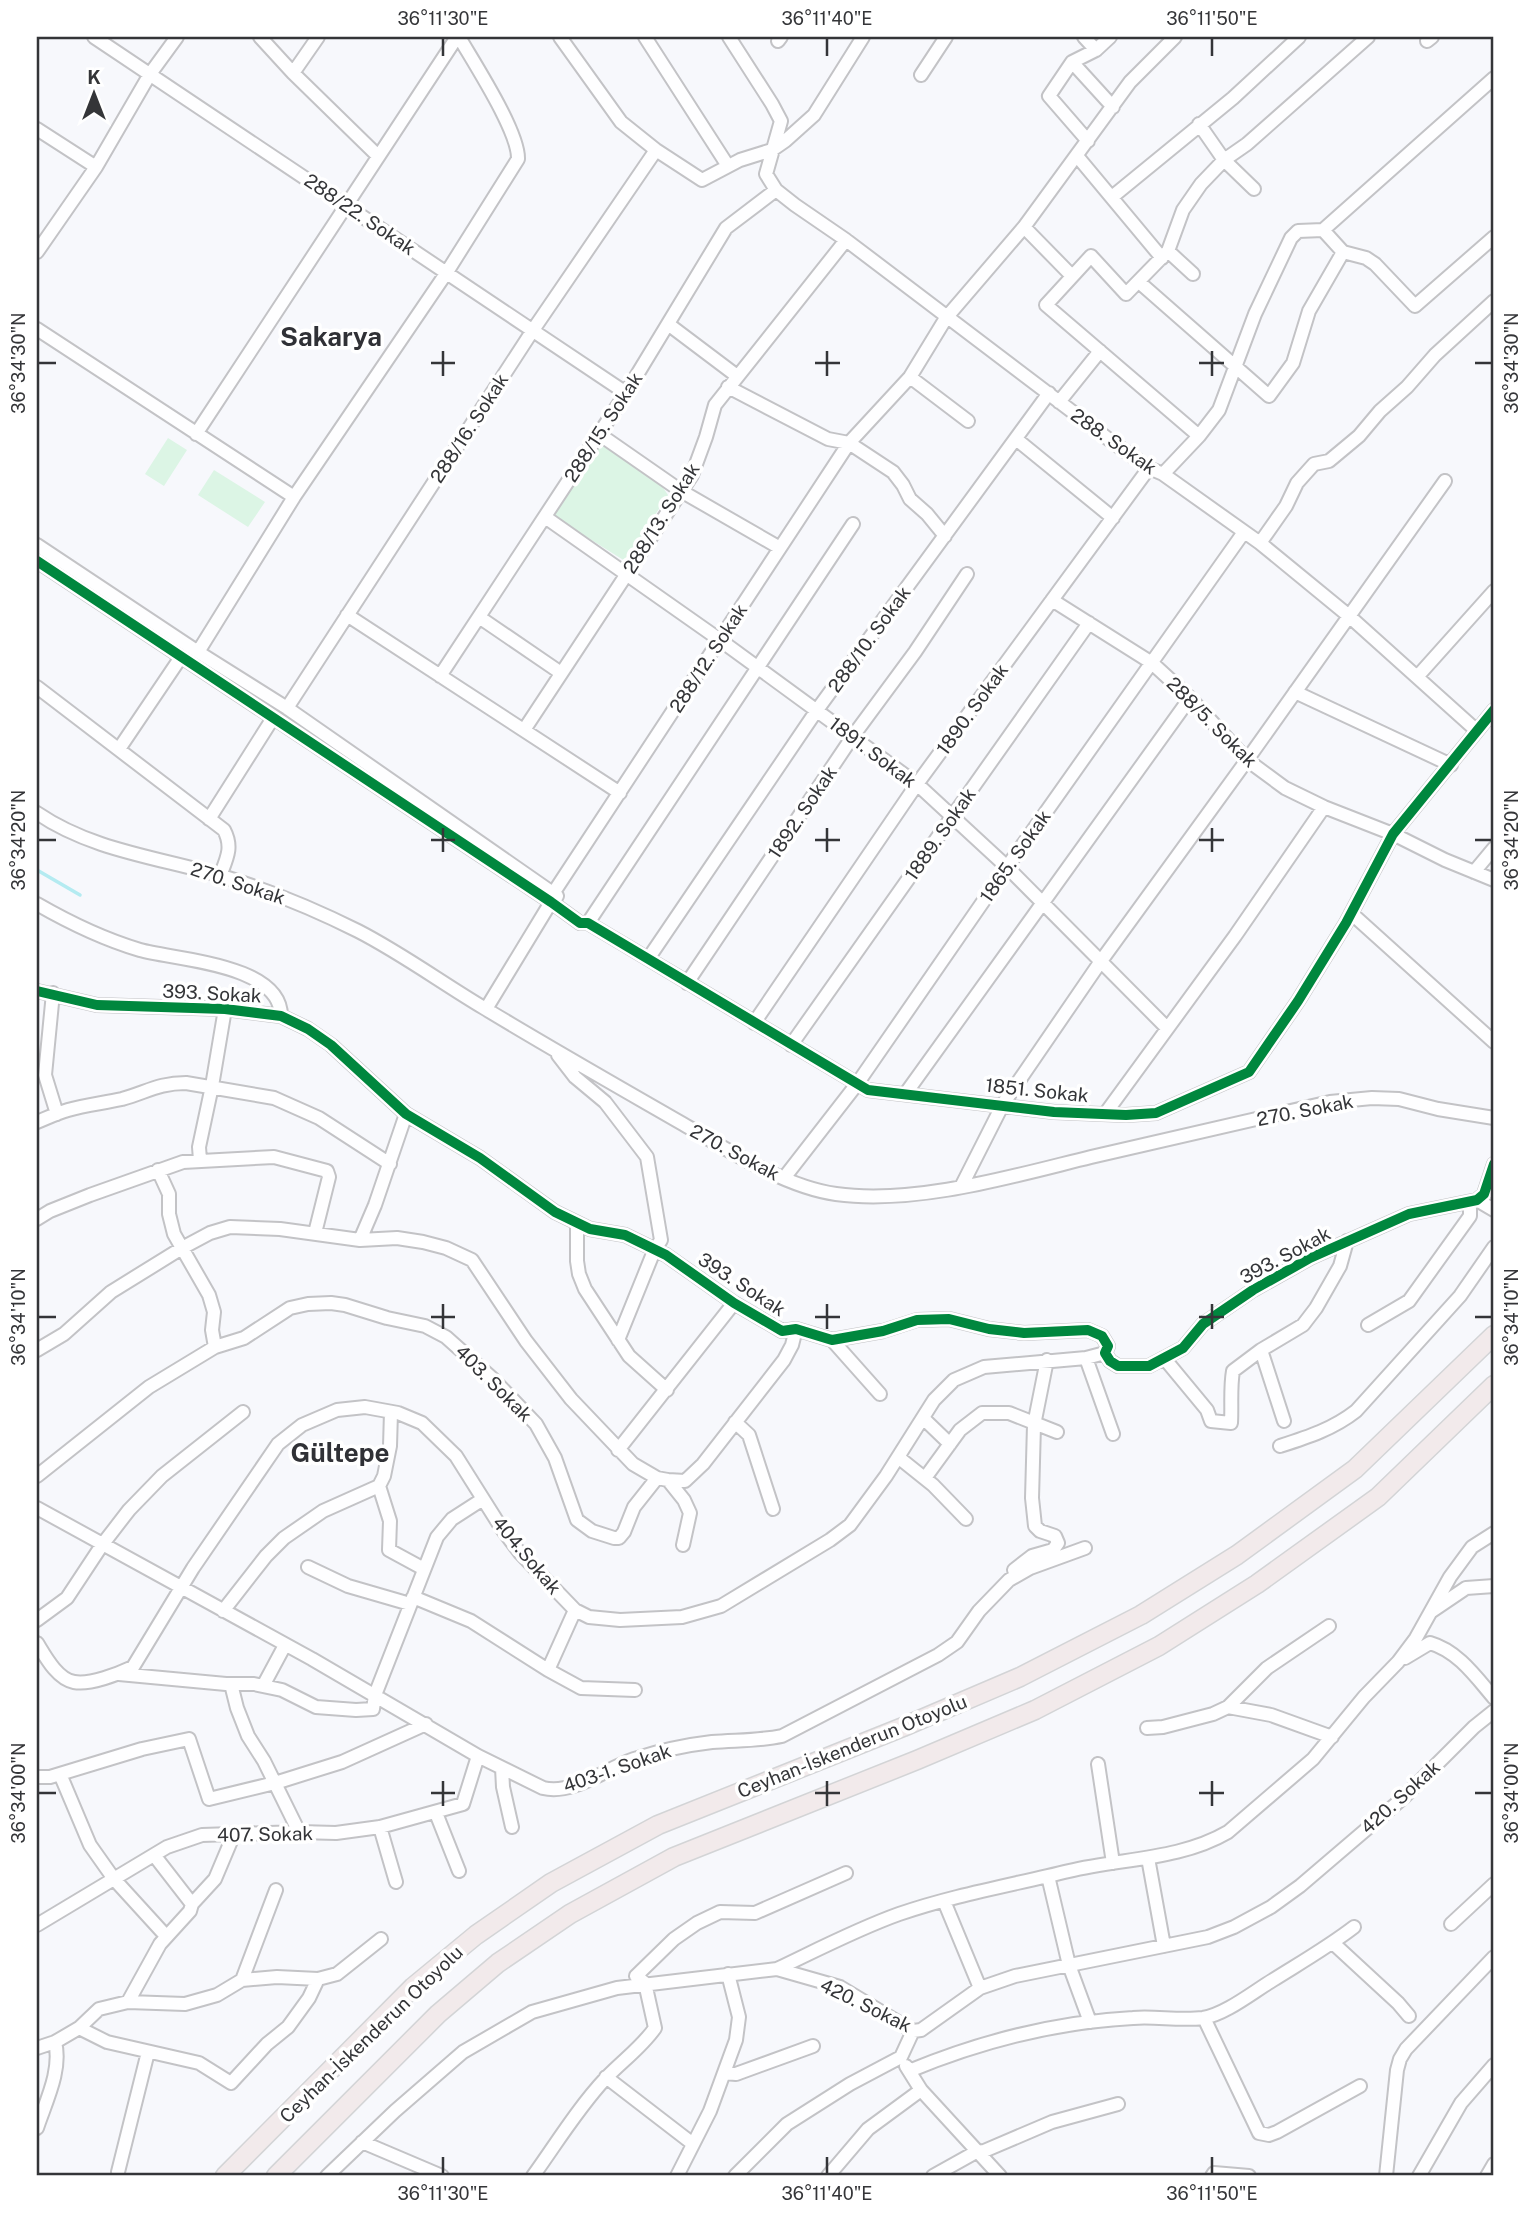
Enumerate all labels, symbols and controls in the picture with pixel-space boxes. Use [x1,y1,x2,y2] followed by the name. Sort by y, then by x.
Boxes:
[398,8,488,29] text: 36°11'30"E
[781,8,873,29] text: 36°11'40"E
[1166,8,1258,29] text: 36°11'50"E
[60,60,130,130] north arrow
[87,66,101,88] text: K
[300,169,420,259] street label: 288/22. Sokak
[8,312,29,414] text: 36°34'30"N
[1501,312,1522,414] text: 36°34'30"N
[280,321,382,352] district label: Sakarya
[559,368,647,486] street label: 288/15. Sokak
[426,369,513,487] street label: 288/16. Sokak
[1067,403,1161,479] street label: 288. Sokak
[618,458,704,577] street label: 288/13. Sokak
[823,581,915,696] street label: 288/10. Sokak
[665,599,752,717] street label: 288/12. Sokak
[932,659,1013,759] street label: 1890. Sokak
[1162,672,1262,772] street label: 288/5. Sokak
[825,712,921,792] street label: 1891. Sokak
[763,761,841,862] street label: 1892. Sokak
[900,783,980,884] street label: 1889. Sokak
[8,790,29,890] text: 36°34'20"N
[1501,790,1522,890] text: 36°34'20"N
[975,805,1055,906] street label: 1865. Sokak
[188,857,288,909] street label: 270. Sokak
[162,979,263,1007] street label: 393. Sokak
[984,1074,1090,1106] street label: 1851. Sokak
[1255,1090,1355,1130] street label: 270. Sokak
[687,1119,784,1185] street label: 270. Sokak
[1236,1222,1334,1288] street label: 393. Sokak
[694,1248,790,1320] street label: 393. Sokak
[8,1268,29,1366] text: 36°34'10"N
[1501,1268,1522,1366] text: 36°34'10"N
[451,1340,537,1426] street label: 403. Sokak
[290,1437,390,1468] district label: Gültepe
[488,1512,566,1599] street label: 404.Sokak
[734,1690,970,1802] street label: Ceyhan-İskenderun Otoyolu
[560,1739,674,1797] street label: 403-1. Sokak
[8,1743,29,1844] text: 36°34'00"N
[1501,1743,1522,1844] text: 36°34'00"N
[1356,1756,1444,1838] street label: 420. Sokak
[217,1822,314,1846] street label: 407. Sokak
[275,1941,467,2127] street label: Ceyhan-İskenderun Otoyolu
[817,1973,915,2037] street label: 420. Sokak
[398,2183,488,2204] text: 36°11'30"E
[781,2183,873,2204] text: 36°11'40"E
[1166,2183,1258,2204] text: 36°11'50"E

